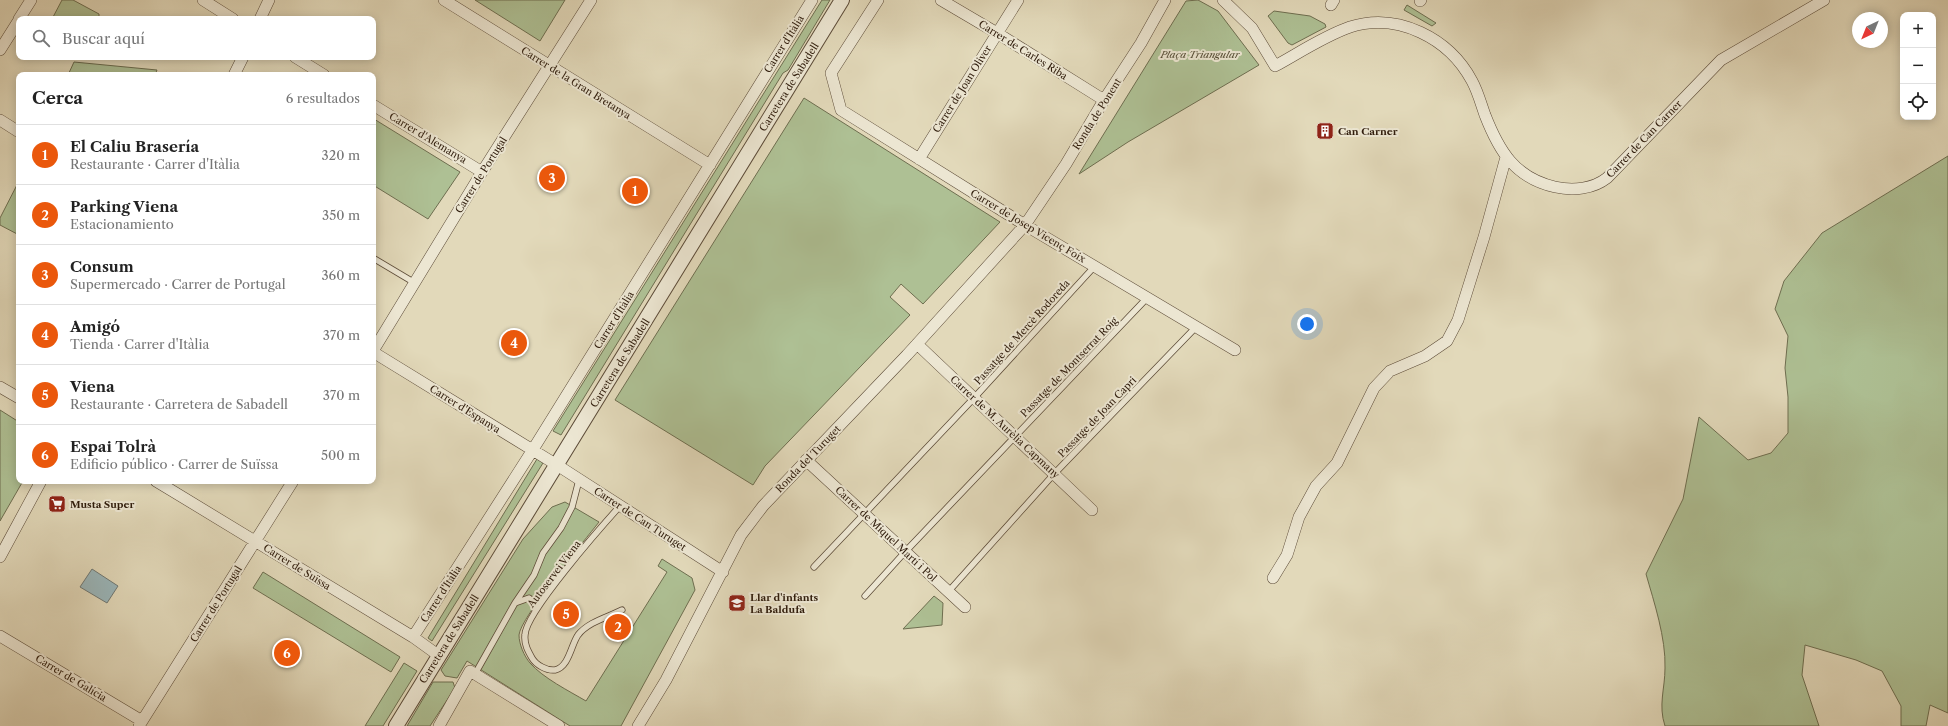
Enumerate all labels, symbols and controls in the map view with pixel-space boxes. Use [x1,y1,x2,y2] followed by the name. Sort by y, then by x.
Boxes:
[761,12,807,75] street label: Carrer d'Itàlia
[1852,12,1888,48] north arrow
[1900,12,1936,120] map controls
[1900,12,1936,48] button: +
[16,16,376,60] search box
[976,17,1070,83] street label: Carrer de Carles Riba
[30,27,52,49] icon: search
[62,29,145,48] text: Buscar aquí
[756,40,822,134] street label: Carretera de Sabadell
[930,42,995,135] street label: Carrer de Joan Oliver
[519,44,634,123] street label: Carrer de la Gran Bretanya
[1159,48,1241,61] park label: Plaça Triangular
[1900,48,1936,84] button: −
[1070,75,1124,152] street label: Ronda de Ponent
[1900,84,1936,120] button: locate
[32,88,83,108] text: Cerca
[286,90,360,106] text: 6 resultados
[1604,97,1685,181] street label: Carrer de Can Carner
[387,110,470,167] street label: Carrer d'Alemanya
[1315,121,1335,141] building icon: Can Carner
[1338,125,1398,138] place label: Can Carner
[452,134,510,216] street label: Carrer de Portugal
[70,137,199,156] text: El Caliu Brasería
[42,147,48,163] text: 1
[322,147,360,163] text: 320 m
[70,156,240,172] text: Restaurante · Carrer d'Itàlia
[539,163,565,193] pin: 3
[622,176,648,206] pin: 1
[968,186,1088,266] street label: Carrer de Josep Vicenç Foix
[70,197,178,216] text: Parking Viena
[41,207,49,223] text: 2
[322,207,360,223] text: 350 m
[70,216,174,232] text: Estacionamiento
[70,257,134,276] text: Consum
[41,267,49,283] text: 3
[321,267,360,283] text: 360 m
[70,276,286,292] text: Supermercado · Carrer de Portugal
[971,276,1073,387] street label: Passatge de Mercè Rodoreda
[591,288,637,351] street label: Carrer d'Itàlia
[1018,314,1121,420] street label: Passatge de Montserrat Roig
[1297,314,1317,334] your location
[587,316,653,410] street label: Carretera de Sabadell
[70,317,120,336] text: Amigó
[41,327,49,343] text: 4
[323,327,360,343] text: 370 m
[501,328,527,358] pin: 4
[70,336,209,352] text: Tienda · Carrer d'Itàlia
[947,373,1063,482] street label: Carrer de M. Aurèlia Capmany
[1055,374,1139,460] street label: Passatge de Joan Capri
[70,377,115,396] text: Viena
[427,382,503,436] street label: Carrer d'Espanya
[41,387,49,403] text: 5
[323,387,360,403] text: 370 m
[70,396,288,412] text: Restaurante · Carretera de Sabadell
[773,422,844,495] street label: Ronda del Turuget
[70,437,156,456] text: Espai Tolrà
[41,447,49,463] text: 6
[321,447,360,463] text: 500 m
[70,456,278,472] text: Edificio público · Carrer de Suïssa
[832,483,940,585] street label: Carrer de Miquel Martí i Pol
[591,484,689,554] street label: Carrer de Can Turuget
[47,494,67,514] supermarket icon: Musta Super
[70,498,135,511] place label: Musta Super
[524,537,584,611] street label: Autoservei Viena
[261,541,334,593] street label: Carrer de Suïssa
[418,562,465,625] street label: Carrer d'Itàlia
[187,563,245,645] street label: Carrer de Portugal
[750,591,819,616] place label: Llar d'infants La Baldufa
[416,592,482,686] street label: Carretera de Sabadell
[727,593,747,613] school or university icon: Llar d'infants La Baldufa
[553,599,579,629] pin: 5
[605,612,631,642] pin: 2
[274,638,300,668] pin: 6
[33,652,110,705] street label: Carrer de Galícia

